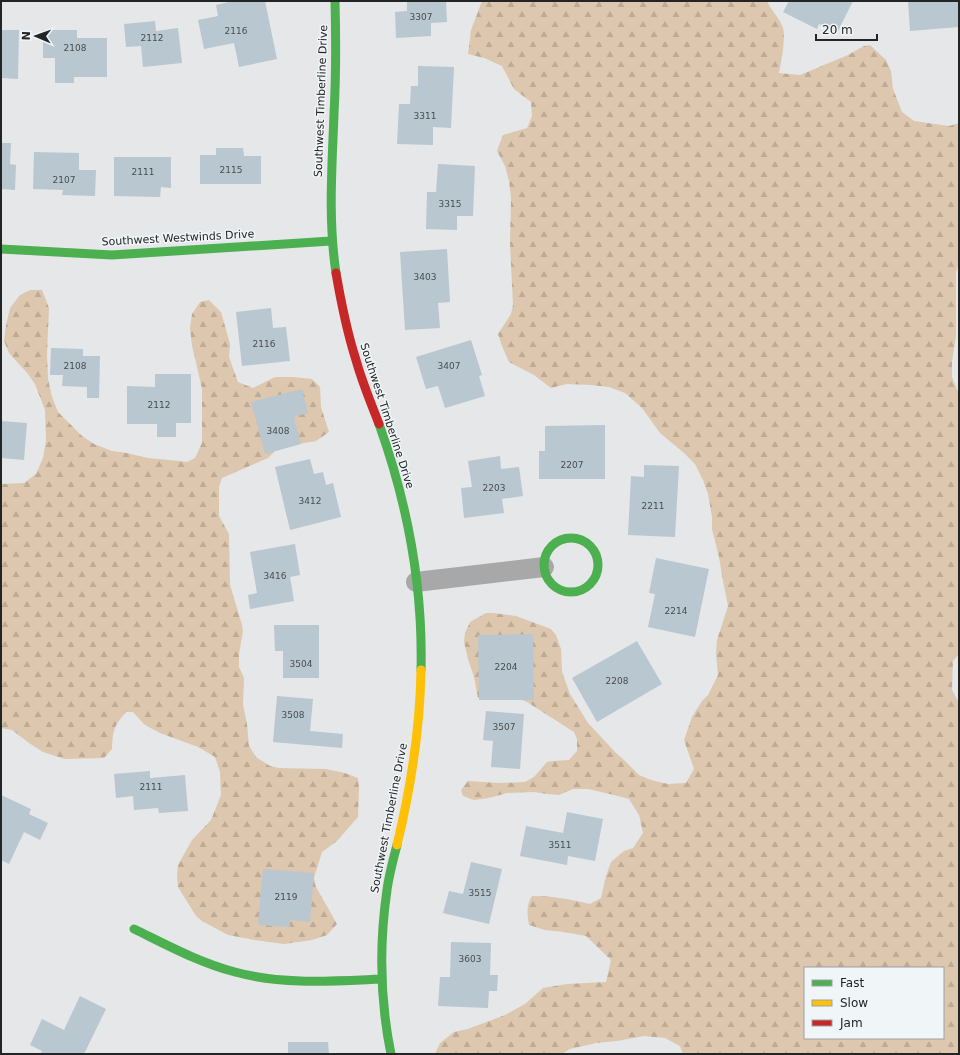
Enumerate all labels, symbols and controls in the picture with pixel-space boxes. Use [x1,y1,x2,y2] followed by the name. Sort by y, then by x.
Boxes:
[410,12,432,22] house number: 3307
[16,16,56,56] north arrow
[816,16,877,42] scale bar
[822,23,853,37] text: 20 m
[312,24,330,177] street label: Southwest Timberline Drive
[225,26,248,36] house number: 2116
[20,31,33,41] text: N
[141,33,163,43] house number: 2112
[64,43,87,53] house number: 2108
[414,111,436,121] house number: 3311
[220,165,242,175] house number: 2115
[132,167,154,177] house number: 2111
[53,175,75,185] house number: 2107
[439,199,461,209] house number: 3315
[101,227,255,248] street label: Southwest Westwinds Drive
[414,272,436,282] house number: 3403
[253,339,276,349] house number: 2116
[357,342,417,491] street label: Southwest Timberline Drive
[64,361,87,371] house number: 2108
[438,361,460,371] house number: 3407
[148,400,170,410] house number: 2112
[267,426,290,436] house number: 3408
[561,460,583,470] house number: 2207
[483,483,505,493] house number: 2203
[299,496,321,506] house number: 3412
[642,501,664,511] house number: 2211
[264,571,287,581] house number: 3416
[665,606,688,616] house number: 2214
[290,659,313,669] house number: 3504
[495,662,518,672] house number: 2204
[606,676,629,686] house number: 2208
[282,710,305,720] house number: 3508
[493,722,515,732] house number: 3507
[368,742,410,894] street label: Southwest Timberline Drive
[140,782,162,792] house number: 2111
[549,840,571,850] house number: 3511
[469,888,491,898] house number: 3515
[275,892,298,902] house number: 2119
[459,954,481,964] house number: 3603
[804,967,944,1039] legend
[840,976,864,990] text: Fast
[840,996,868,1010] text: Slow
[839,1016,863,1030] text: Jam

